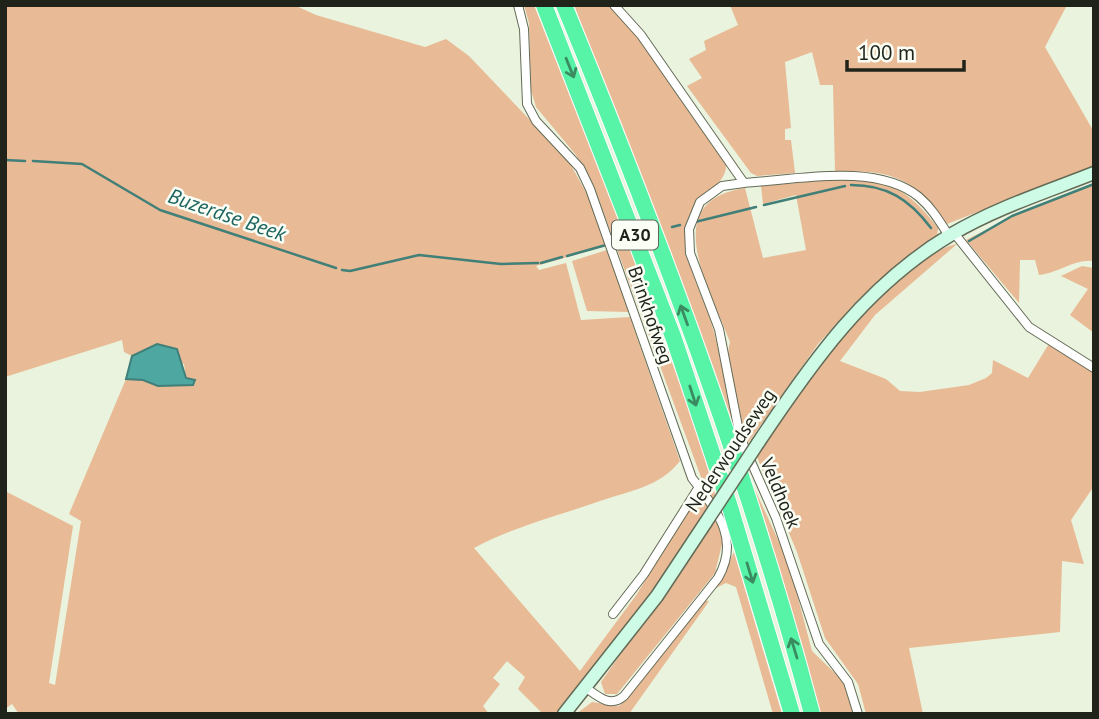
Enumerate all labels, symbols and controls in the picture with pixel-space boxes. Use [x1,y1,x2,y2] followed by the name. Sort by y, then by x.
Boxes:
[847,28,964,72] scale bar
[858,39,915,66] text: 100 m
[564,57,577,79] one-way arrow
[165,182,291,248] water label: Buzerdse Beek
[612,220,658,249] road number: A30
[623,263,679,367] street label: Brinkhofweg
[677,305,690,327] one-way arrow
[680,384,780,516] street label: Nederwoudseweg
[687,385,700,407] one-way arrow
[755,453,807,532] street label: Veldhoek
[744,561,757,583] one-way arrow
[786,637,799,659] one-way arrow

